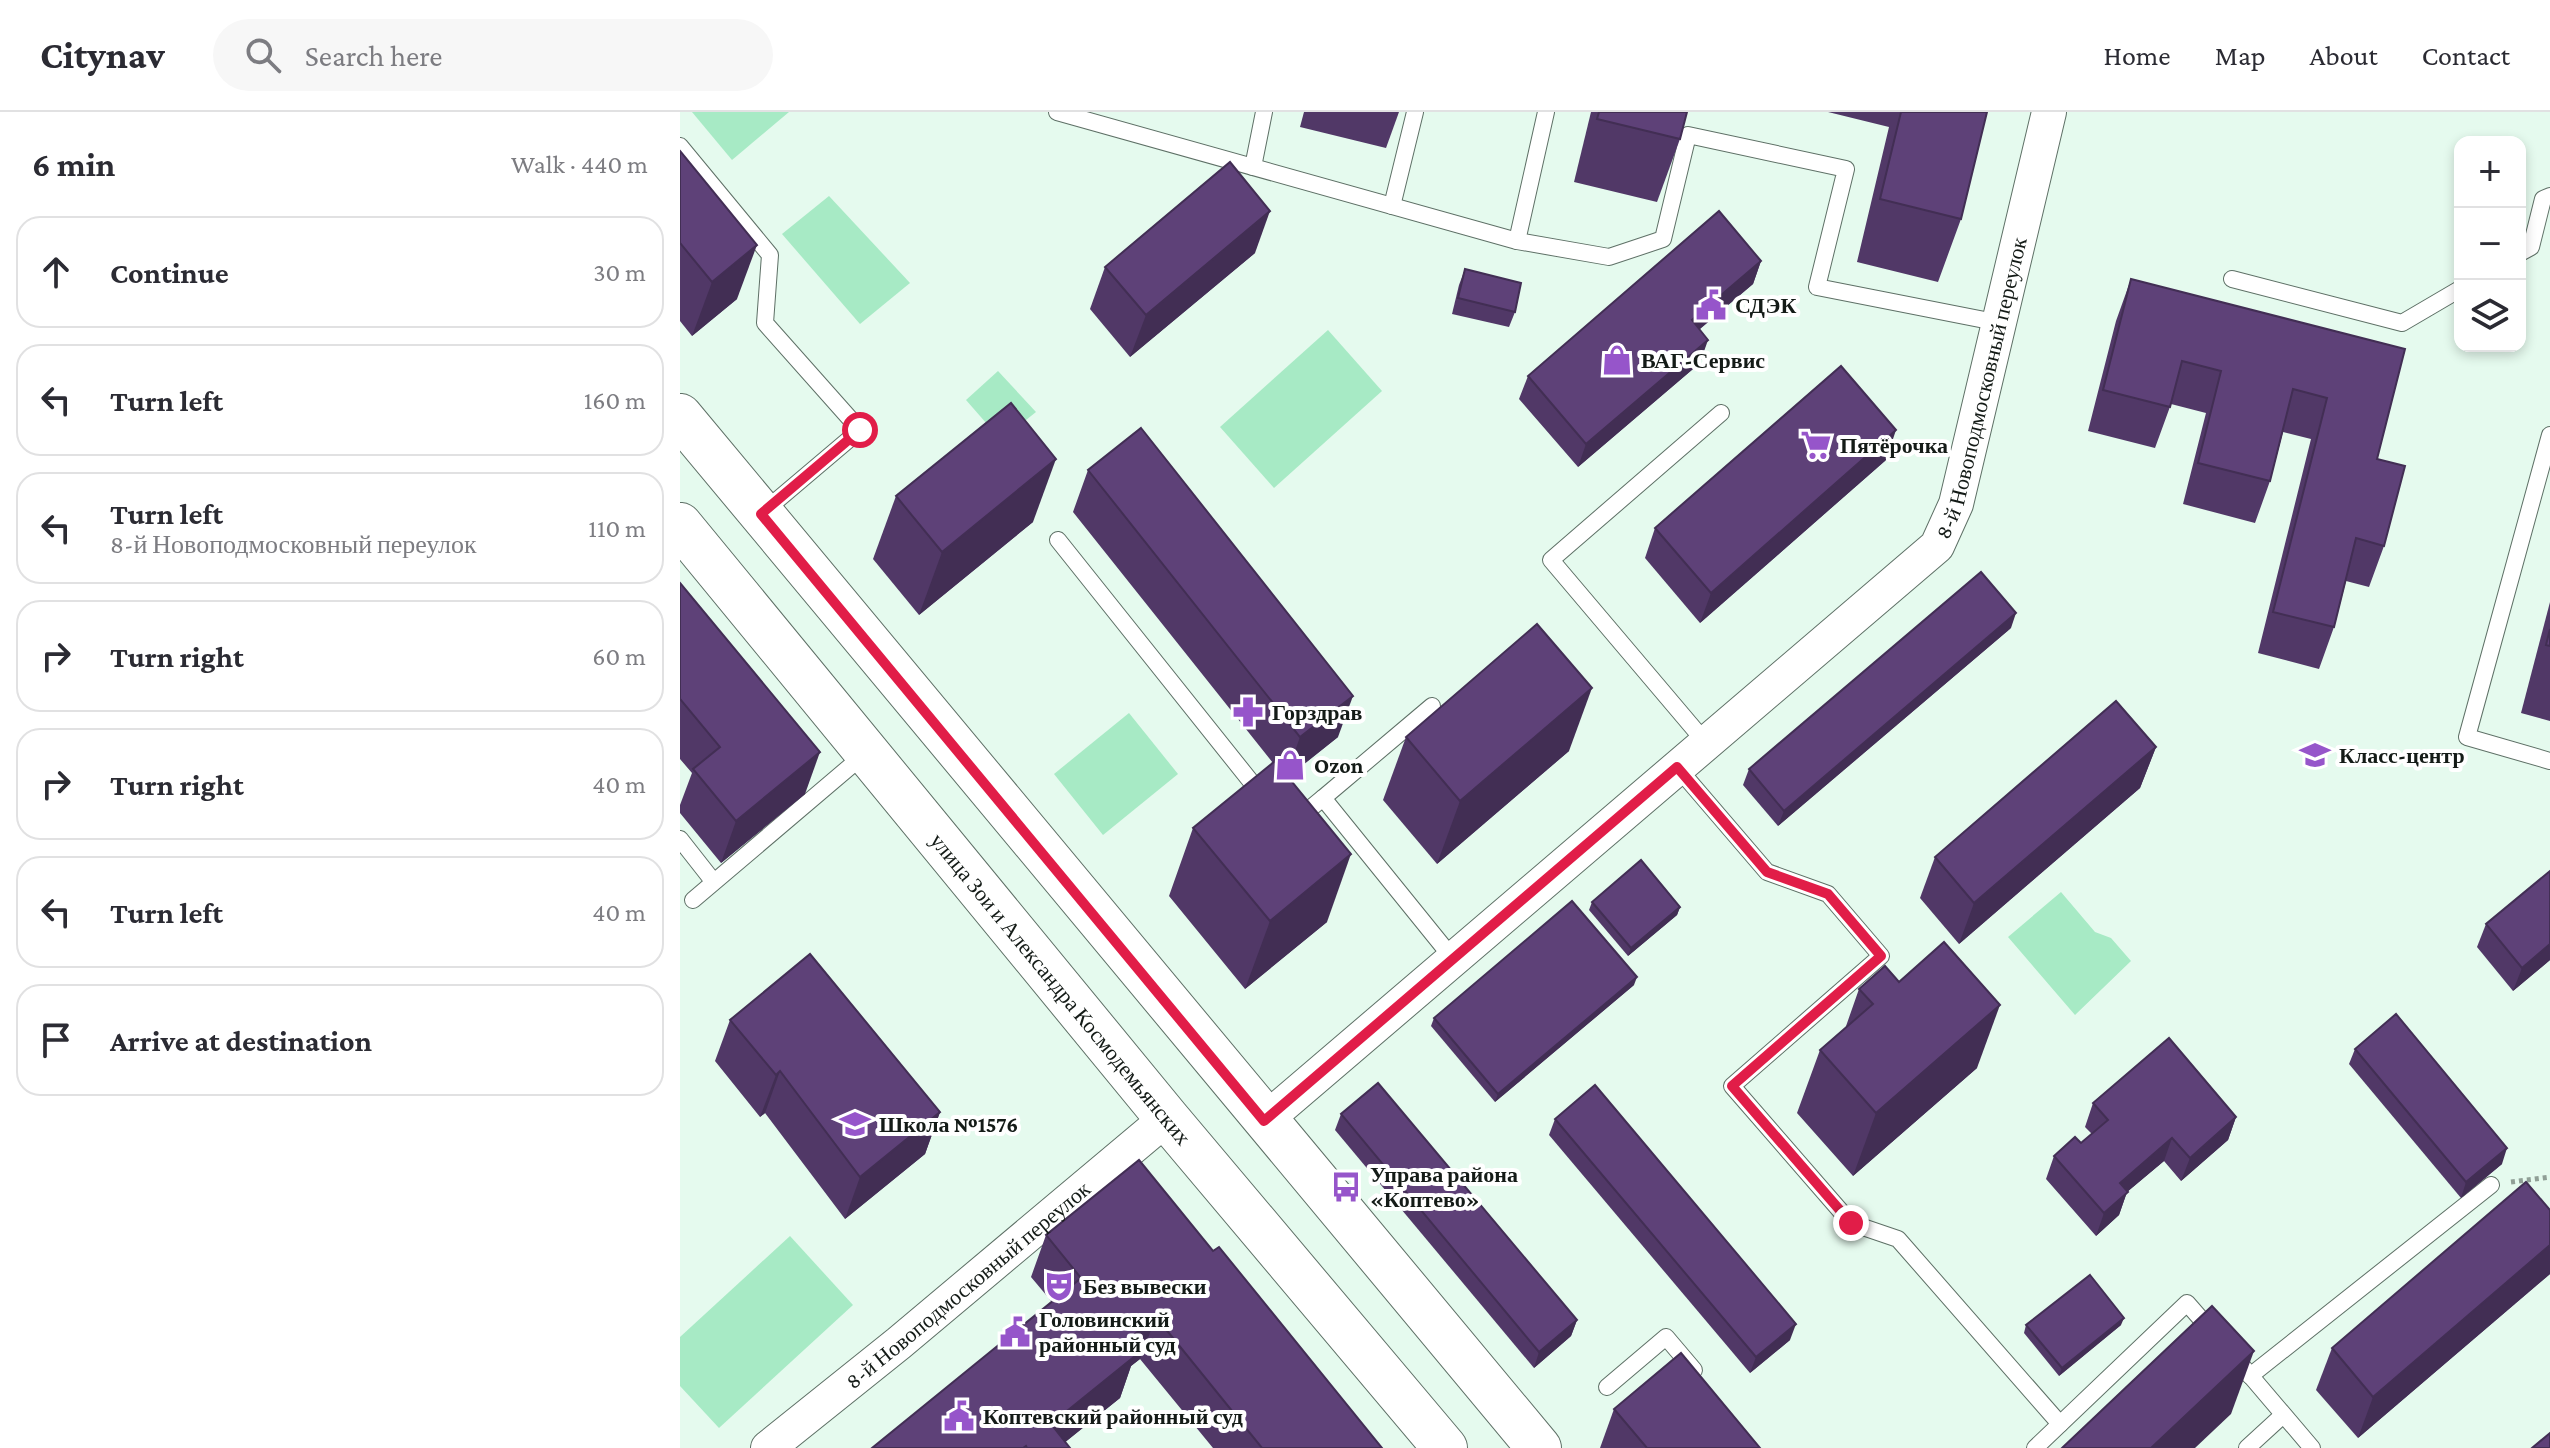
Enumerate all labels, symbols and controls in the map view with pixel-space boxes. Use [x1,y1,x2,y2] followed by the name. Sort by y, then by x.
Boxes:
[213,19,773,91] search box
[241,33,285,77] icon: search
[40,34,165,76] text: Citynav
[305,39,442,72] text: Search here
[2104,40,2171,71] text: Home
[2215,40,2266,71] text: Map
[2310,40,2378,71] text: About
[2422,40,2510,71] text: Contact
[2454,136,2526,352] map controls
[2454,136,2526,208] button: +
[32,146,115,183] text: 6 min
[511,150,648,179] text: Walk · 440 m
[2454,208,2526,280] button: −
[1930,234,2032,543] street label: 8-й Новоподмосковный переулок
[34,250,78,294] icon: ahead
[110,256,229,289] text: Continue
[593,258,646,287] text: 30 m
[2454,280,2526,352] button: layers
[1694,288,1728,322] public building icon: СДЭК
[1735,293,1796,318] place label: СДЭК
[1600,343,1634,377] shop icon: ВАГ-Сервис
[1641,348,1765,373] place label: ВАГ-Сервис
[34,378,78,422] icon: left
[110,384,223,417] text: Turn left
[584,386,646,415] text: 160 m
[842,412,878,448] route start
[1799,428,1833,462] supermarket icon: Пятёрочка
[1840,433,1948,458] place label: Пятёрочка
[110,497,223,530] text: Turn left
[34,506,78,550] icon: left
[588,514,646,543] text: 110 m
[110,530,477,559] text: 8-й Новоподмосковный переулок
[34,634,78,678] icon: right
[110,640,244,673] text: Turn right
[592,642,646,671] text: 60 m
[1231,695,1265,729] pharmacy icon: Горздрав
[1272,700,1362,725] place label: Горздрав
[2298,738,2332,772] school or university icon: Класс-центр
[2339,743,2465,768] place label: Класс-центр
[1273,748,1307,782] shop icon: Ozon
[1314,753,1364,778] place label: Ozon
[34,762,78,806] icon: right
[110,768,244,801] text: Turn right
[592,770,646,799] text: 40 m
[925,828,1196,1150] street label: улица Зои и Александра Космодемьянских
[34,890,78,934] icon: left
[110,896,223,929] text: Turn left
[592,898,646,927] text: 40 m
[34,1018,78,1062] icon: arrive
[110,1024,372,1057] text: Arrive at destination
[838,1107,872,1141] school or university icon: Школа №1576
[879,1112,1018,1137] place label: Школа №1576
[1370,1162,1518,1212] place label: Управа района «Коптево»
[1329,1170,1363,1204] bus stop icon: Управа района «Коптево»
[841,1176,1095,1394] street label: 8-й Новоподмосковный переулок
[1833,1205,1869,1241] route end
[1042,1269,1076,1303] theatre icon: Без вывески
[1083,1274,1207,1299] place label: Без вывески
[1039,1307,1176,1357] place label: Головинский районный суд
[998,1315,1032,1349] public building icon: Головинский районный суд
[942,1399,976,1433] public building icon: Коптевский районный суд
[983,1404,1243,1429] place label: Коптевский районный суд

